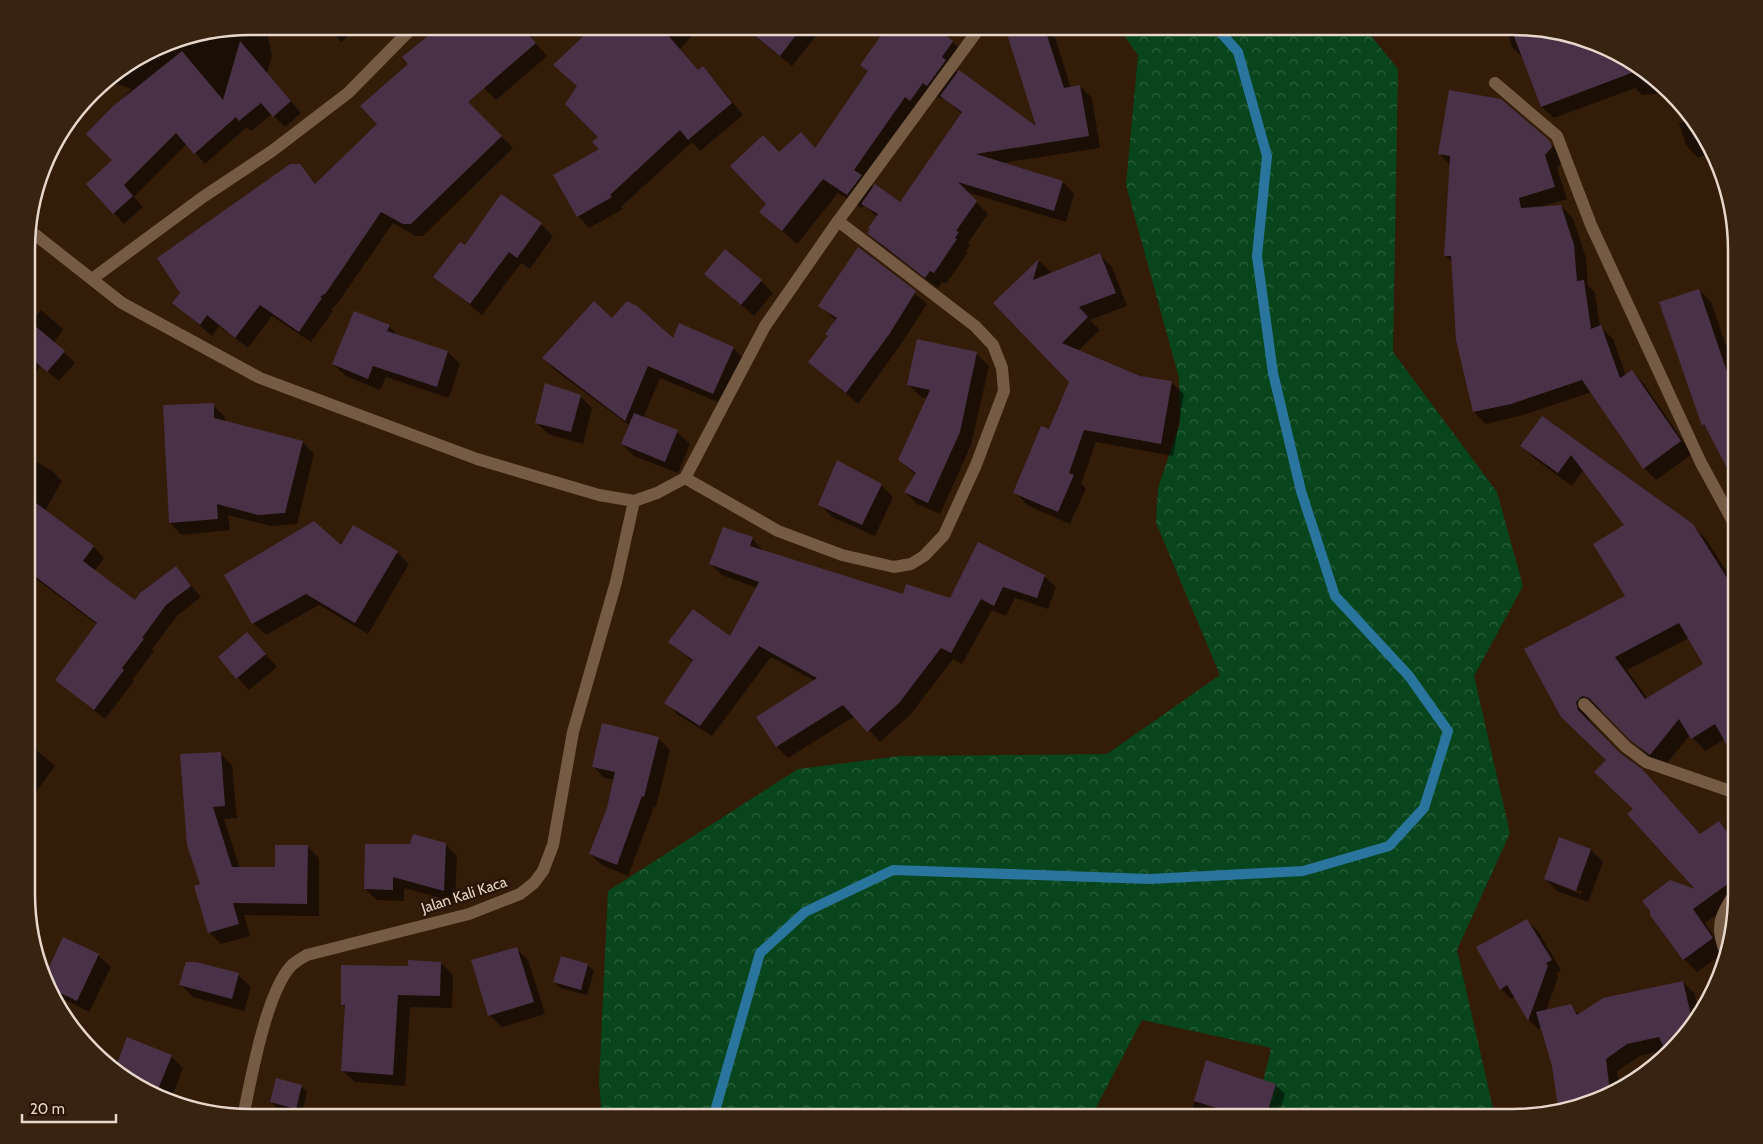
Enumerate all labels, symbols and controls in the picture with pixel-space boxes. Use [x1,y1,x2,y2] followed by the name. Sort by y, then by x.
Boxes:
[418,872,510,918] street label: Jalan Kali Kaca
[22,1092,116,1124] scale bar
[30,1100,65,1118] text: 20 m

